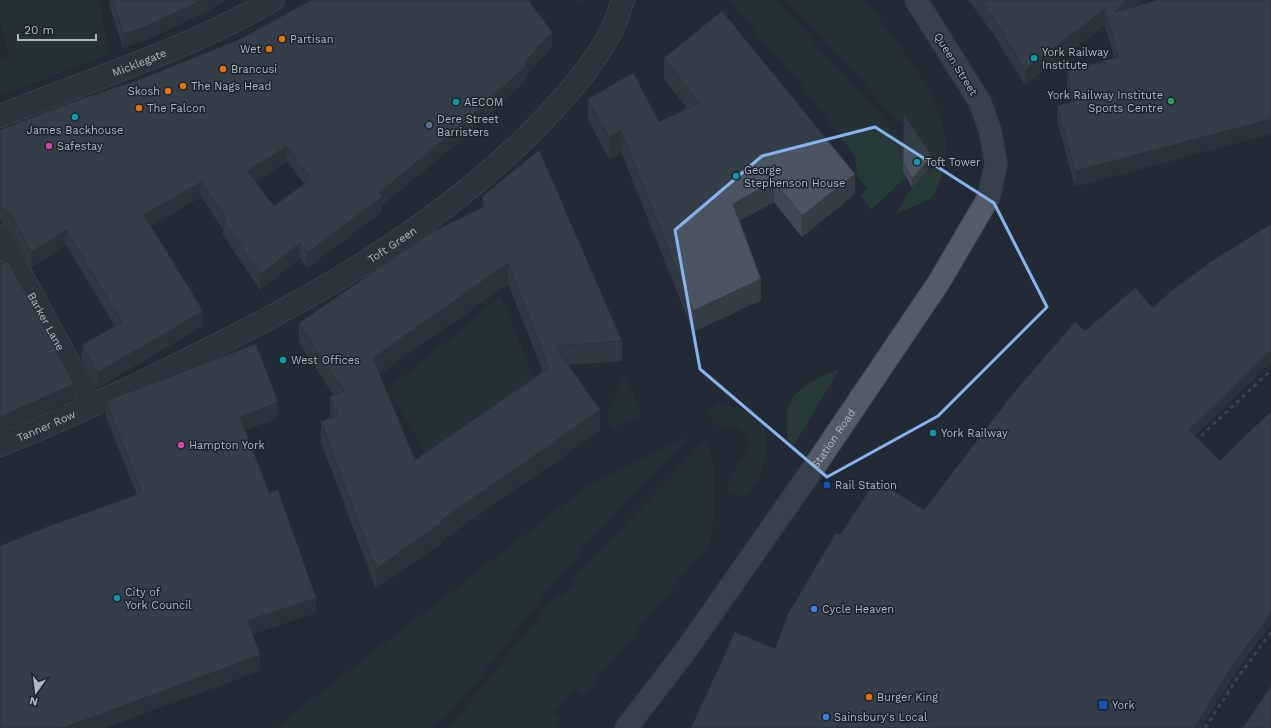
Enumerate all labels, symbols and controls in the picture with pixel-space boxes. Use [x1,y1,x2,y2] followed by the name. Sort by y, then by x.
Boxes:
[18,16,96,42] scale bar
[24,23,54,37] text: 20 m
[931,31,980,98] street label: Queen Street
[290,33,333,46] place label: Partisan
[277,34,287,44] marker: Partisan
[240,43,261,56] place label: Wet
[264,44,274,54] marker: Wet
[110,46,168,80] street label: Micklegate
[1042,46,1109,72] place label: York Railway Institute
[1029,53,1039,63] marker: York Railway Institute
[231,63,277,76] place label: Brancusi
[218,64,228,74] marker: Brancusi
[191,80,271,93] place label: The Nags Head
[178,81,188,91] marker: The Nags Head
[128,85,160,98] place label: Skosh
[163,86,173,96] marker: Skosh
[1047,89,1163,115] place label: York Railway Institute Sports Centre
[464,96,503,109] place label: AECOM
[1166,96,1176,106] marker: York Railway Institute Sports Centre
[451,97,461,107] marker: AECOM
[147,102,206,115] place label: The Falcon
[134,103,144,113] marker: The Falcon
[70,112,80,122] marker: James Backhouse
[437,113,499,139] place label: Dere Street Barristers
[424,120,434,130] marker: Dere Street Barristers
[27,124,123,137] place label: James Backhouse
[57,140,103,153] place label: Safestay
[44,141,54,151] marker: Safestay
[925,156,981,169] place label: Toft Tower
[912,157,922,167] marker: Toft Tower
[744,164,845,190] place label: George Stephenson House
[731,171,741,181] marker: George Stephenson House
[366,224,419,266] street label: Toft Green
[25,290,67,353] street label: Barker Lane
[291,354,360,367] place label: West Offices
[278,355,288,365] marker: West Offices
[809,407,858,471] street label: Station Road
[15,408,78,445] street label: Tanner Row
[941,427,1008,440] place label: York Railway
[928,428,938,438] marker: York Railway
[189,439,265,452] place label: Hampton York
[176,440,186,450] marker: Hampton York
[835,479,897,492] place label: Rail Station
[822,480,832,490] marker: Rail Station
[125,586,192,612] place label: City of York Council
[112,593,122,603] marker: City of York Council
[822,603,894,616] place label: Cycle Heaven
[809,604,819,614] marker: Cycle Heaven
[16,672,56,712] north arrow
[877,691,938,704] place label: Burger King
[864,692,874,702] marker: Burger King
[28,694,39,709] text: N
[1097,699,1109,711] marker: York
[1112,699,1135,712] place label: York
[834,711,928,724] place label: Sainsbury's Local
[821,712,831,722] marker: Sainsbury's Local

